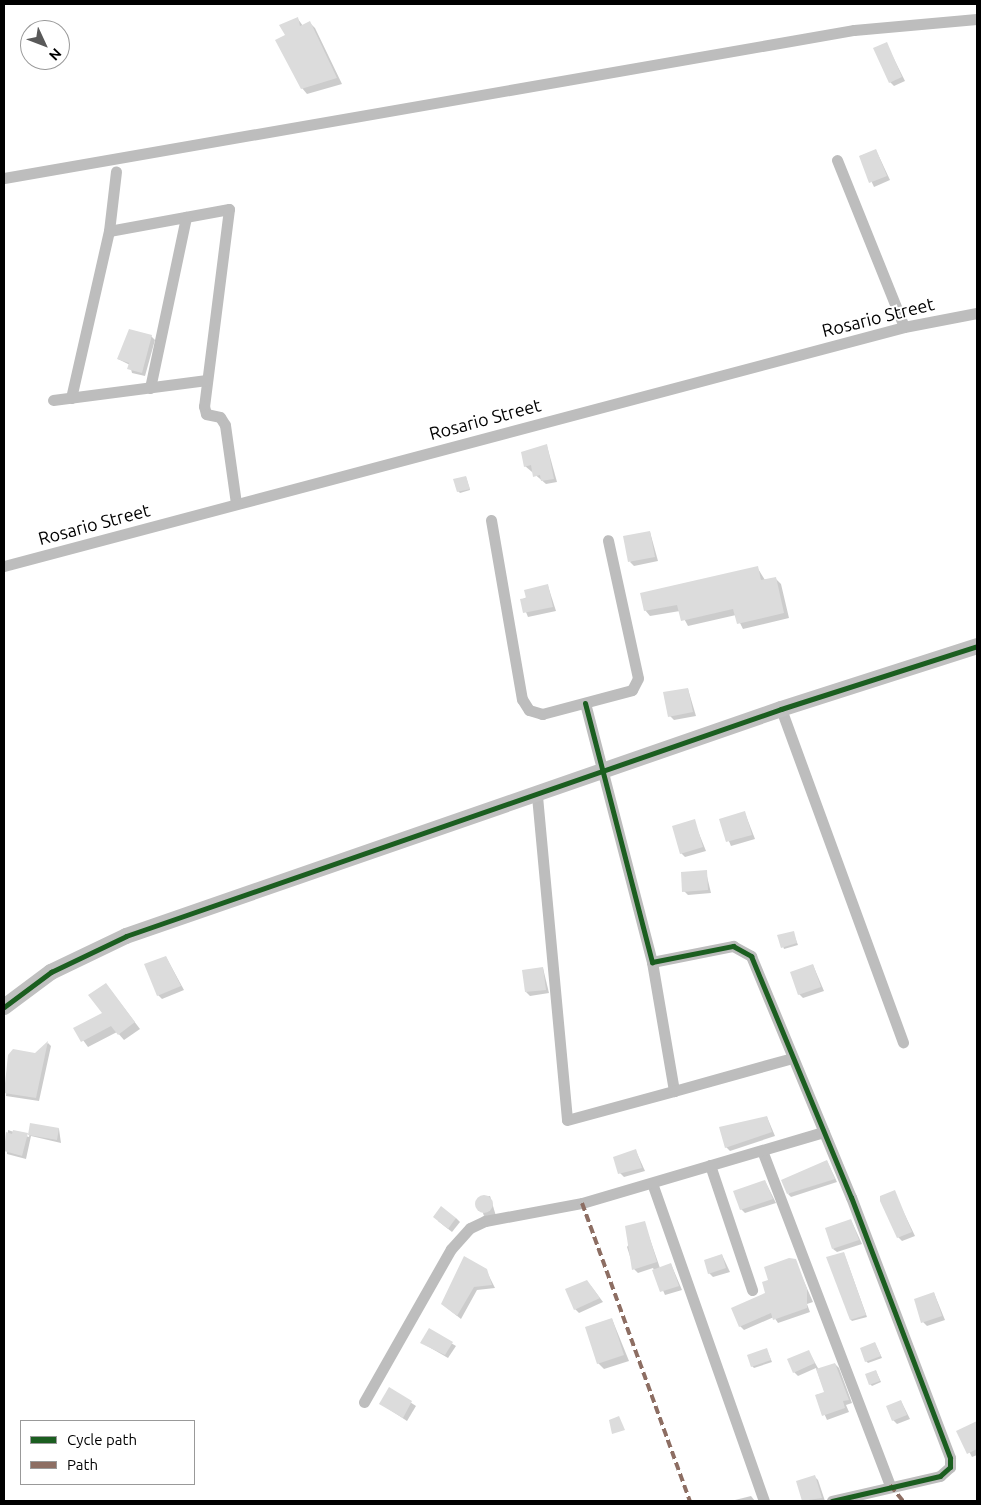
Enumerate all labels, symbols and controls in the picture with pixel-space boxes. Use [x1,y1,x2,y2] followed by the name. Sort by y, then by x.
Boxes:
[20,20,70,70] north arrow
[46,45,65,64] text: N
[820,293,936,341] street label: Rosario Street
[427,394,543,444] street label: Rosario Street
[36,499,152,549] street label: Rosario Street
[20,1420,195,1485] legend
[67,1431,137,1448] text: Cycle path
[67,1456,98,1473] text: Path

